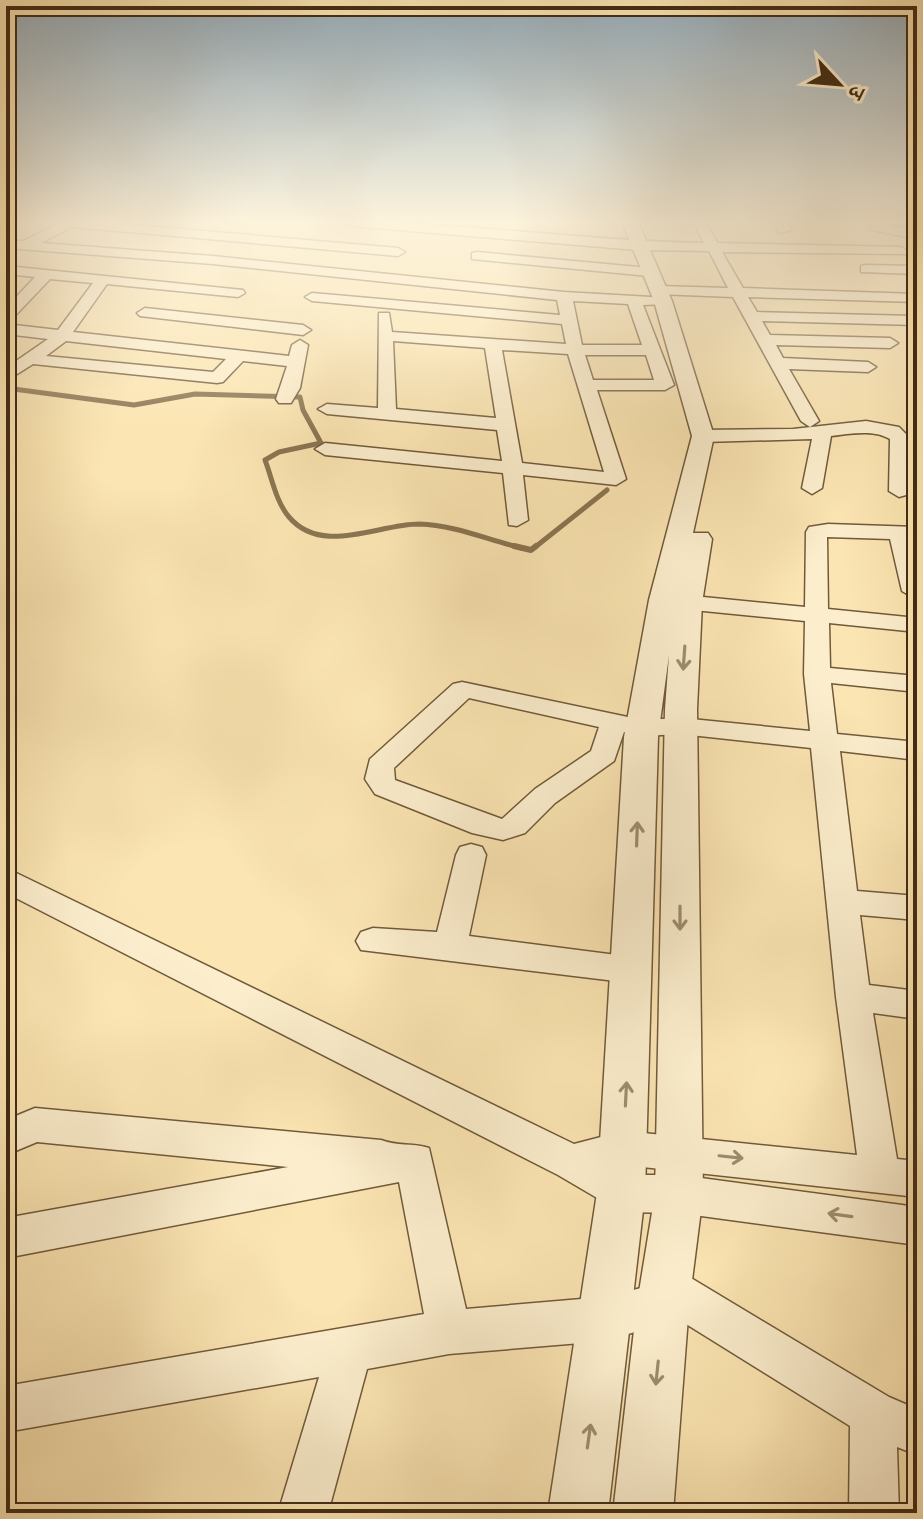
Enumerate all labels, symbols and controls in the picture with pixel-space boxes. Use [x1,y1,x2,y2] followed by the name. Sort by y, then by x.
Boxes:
[799,44,879,124] north arrow
[839,79,873,106] text: उ
[677,644,692,671] one-way arrow
[630,821,645,848] one-way arrow
[673,904,688,931] one-way arrow
[619,1081,634,1108] one-way arrow
[717,1150,744,1165] one-way arrow
[827,1208,854,1223] one-way arrow
[649,1359,664,1385] one-way arrow
[581,1423,596,1450] one-way arrow

